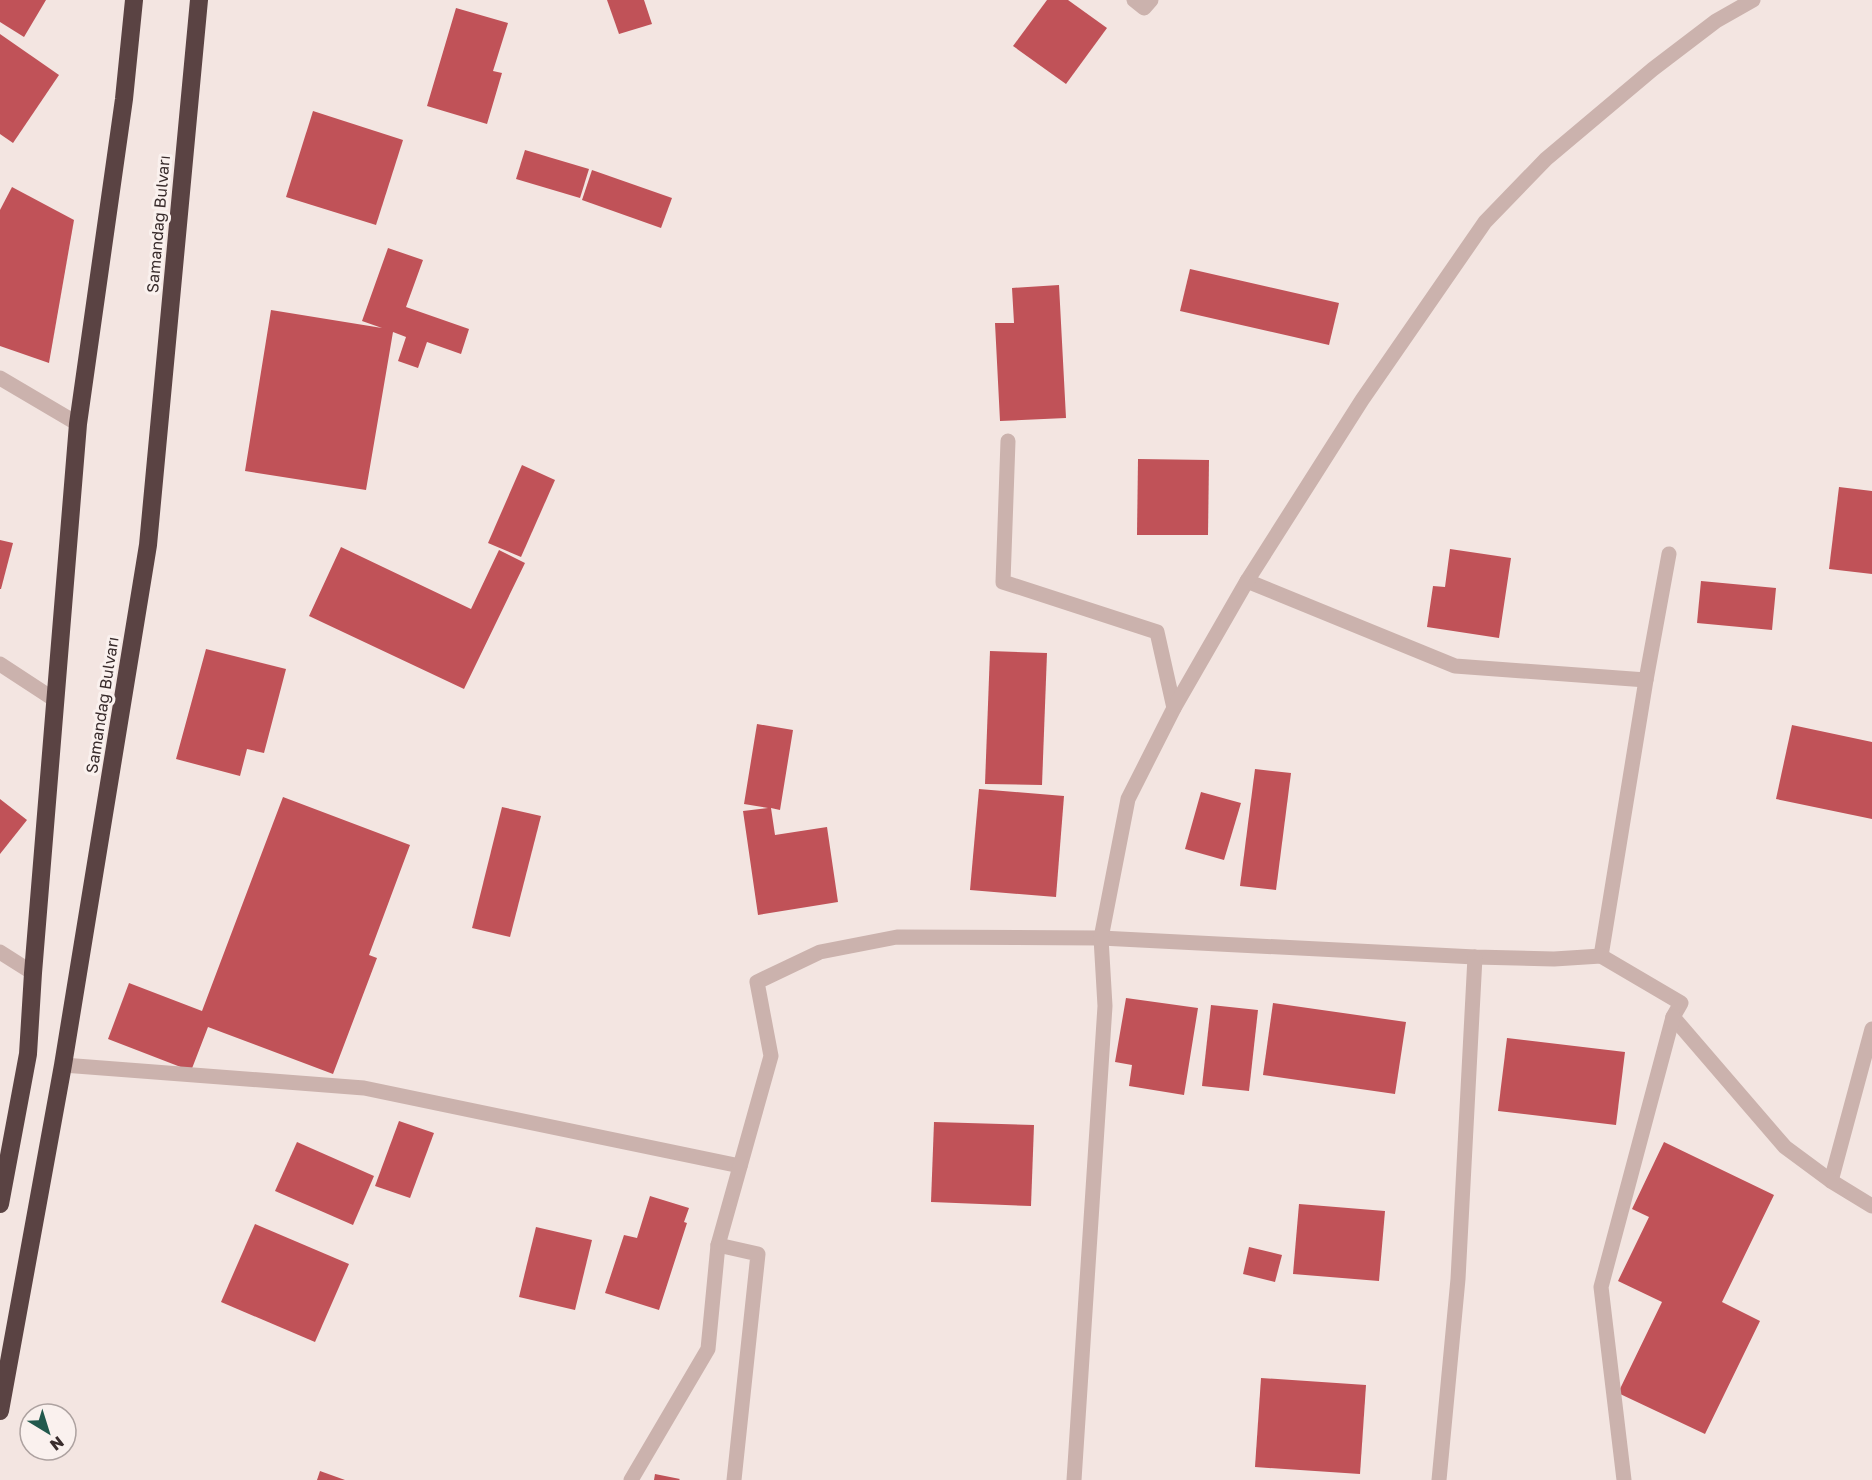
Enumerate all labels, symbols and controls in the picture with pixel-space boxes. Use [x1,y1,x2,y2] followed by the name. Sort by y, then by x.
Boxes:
[142,154,174,294] street label: Samandağ Bulvarı
[81,635,123,775] street label: Samandağ Bulvarı
[18,1402,78,1462] north arrow
[46,1432,68,1455] text: N

